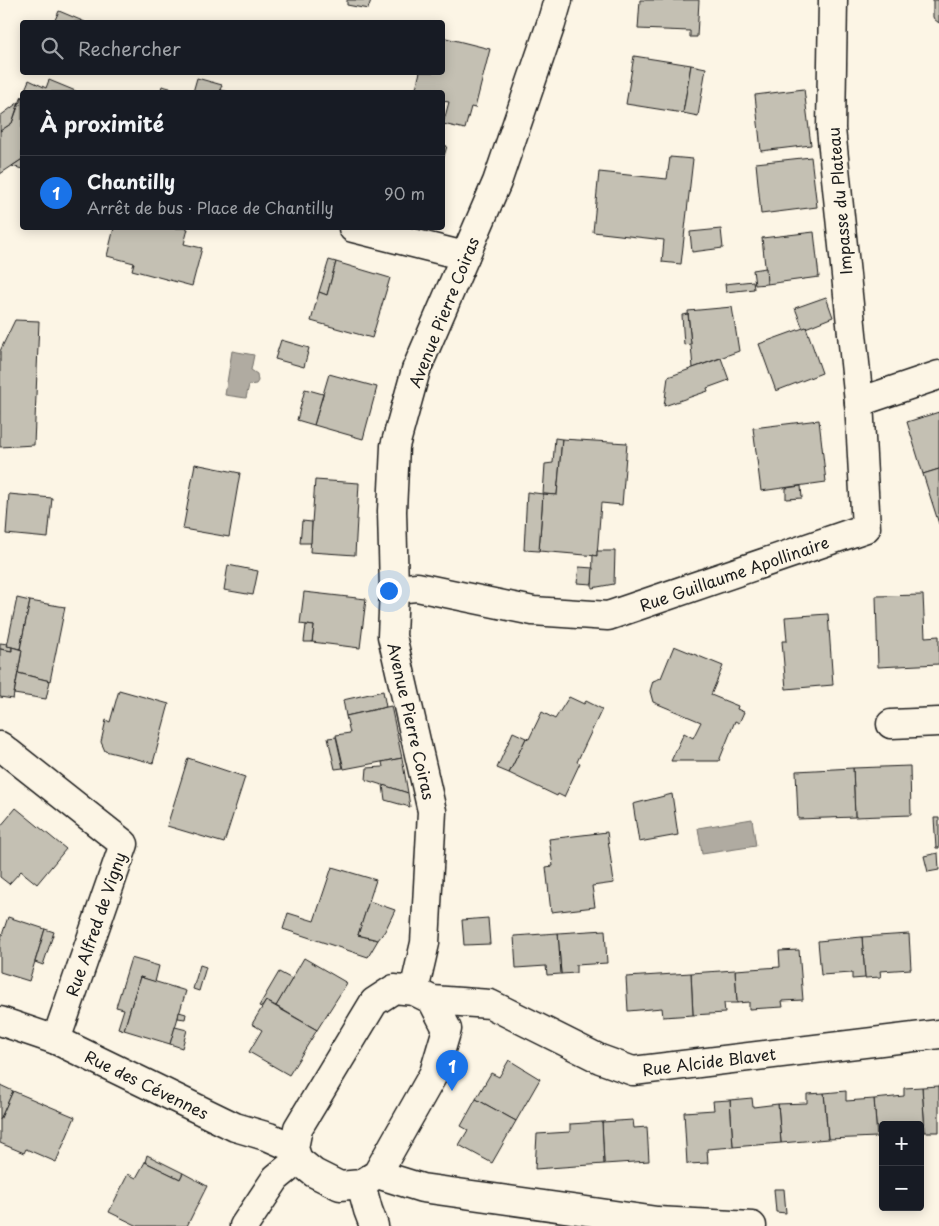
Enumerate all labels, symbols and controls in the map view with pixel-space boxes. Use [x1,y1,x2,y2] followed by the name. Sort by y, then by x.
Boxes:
[20,20,445,75] search box
[38,34,66,62] icon: search
[78,34,181,62] text: Rechercher
[40,107,164,139] text: À proximité
[821,126,857,276] street label: Impasse du Plateau
[87,167,175,195] text: Chantilly
[52,181,60,205] text: 1
[384,181,425,205] text: 90 m
[87,195,334,219] text: Arrêt de bus · Place de Chantilly
[402,233,484,391] street label: Avenue Pierre Coiras
[636,529,832,617] street label: Rue Guillaume Apollinaire
[376,578,402,604] your location
[382,640,442,802] street label: Avenue Pierre Coiras
[59,849,131,999] street label: Rue Alfred de Vigny
[641,1041,778,1081] street label: Rue Alcide Blavet
[81,1044,213,1124] street label: Rue des Cévennes
[436,1050,468,1091] pin: 1
[879,1121,924,1211] map controls
[879,1121,924,1166] button: +
[879,1166,924,1211] button: −

